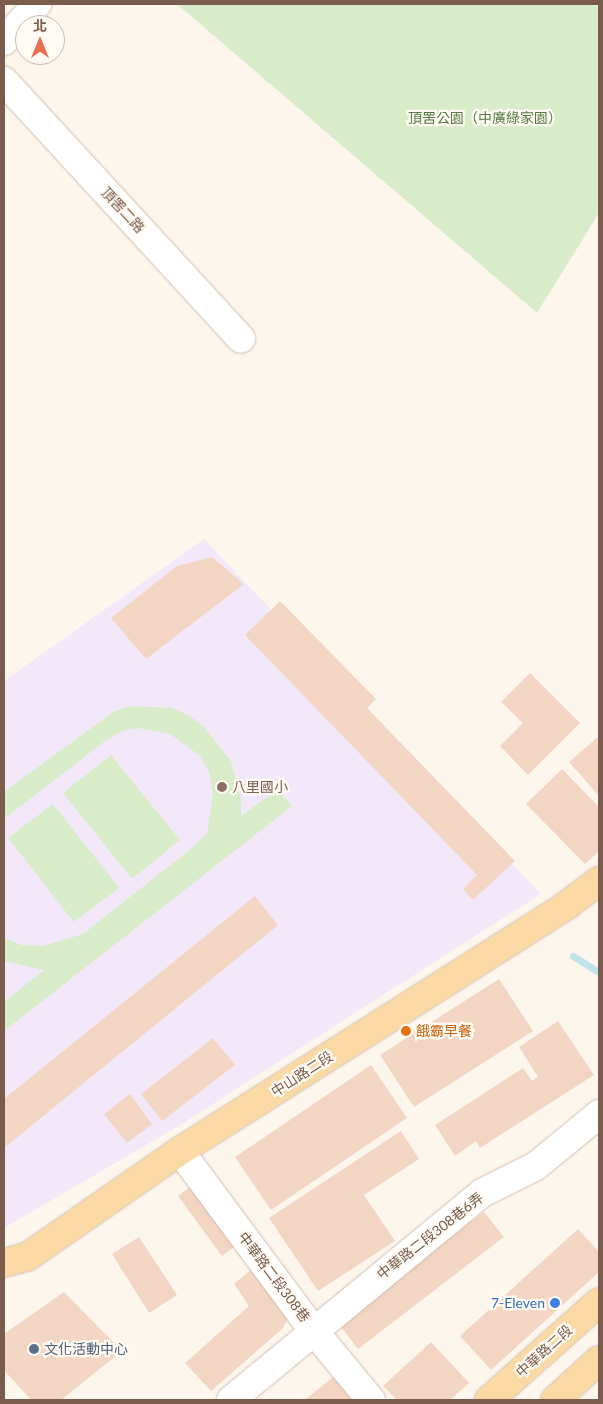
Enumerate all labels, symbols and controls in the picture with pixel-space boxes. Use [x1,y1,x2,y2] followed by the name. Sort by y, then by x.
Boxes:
[15,15,65,65] north arrow
[33,17,47,34] text: 北
[408,110,562,126] park label: 頂罟公園（中廣綠家園）
[98,184,148,236] street label: 頂罟二路
[232,779,288,795] place label: 八里國小
[216,781,228,793] marker: 八里國小
[416,1023,472,1039] place label: 餓霸早餐
[400,1025,412,1037] marker: 餓霸早餐
[268,1048,336,1100] street label: 中山路二段
[373,1189,487,1283] street label: 中華路二段308巷6弄
[235,1229,313,1325] street label: 中華路二段308巷
[491,1295,545,1311] place label: 7-Eleven
[549,1297,561,1309] marker: 7-Eleven
[512,1321,576,1381] street label: 中華路二段
[44,1341,128,1357] place label: 文化活動中心
[28,1343,40,1355] marker: 文化活動中心

